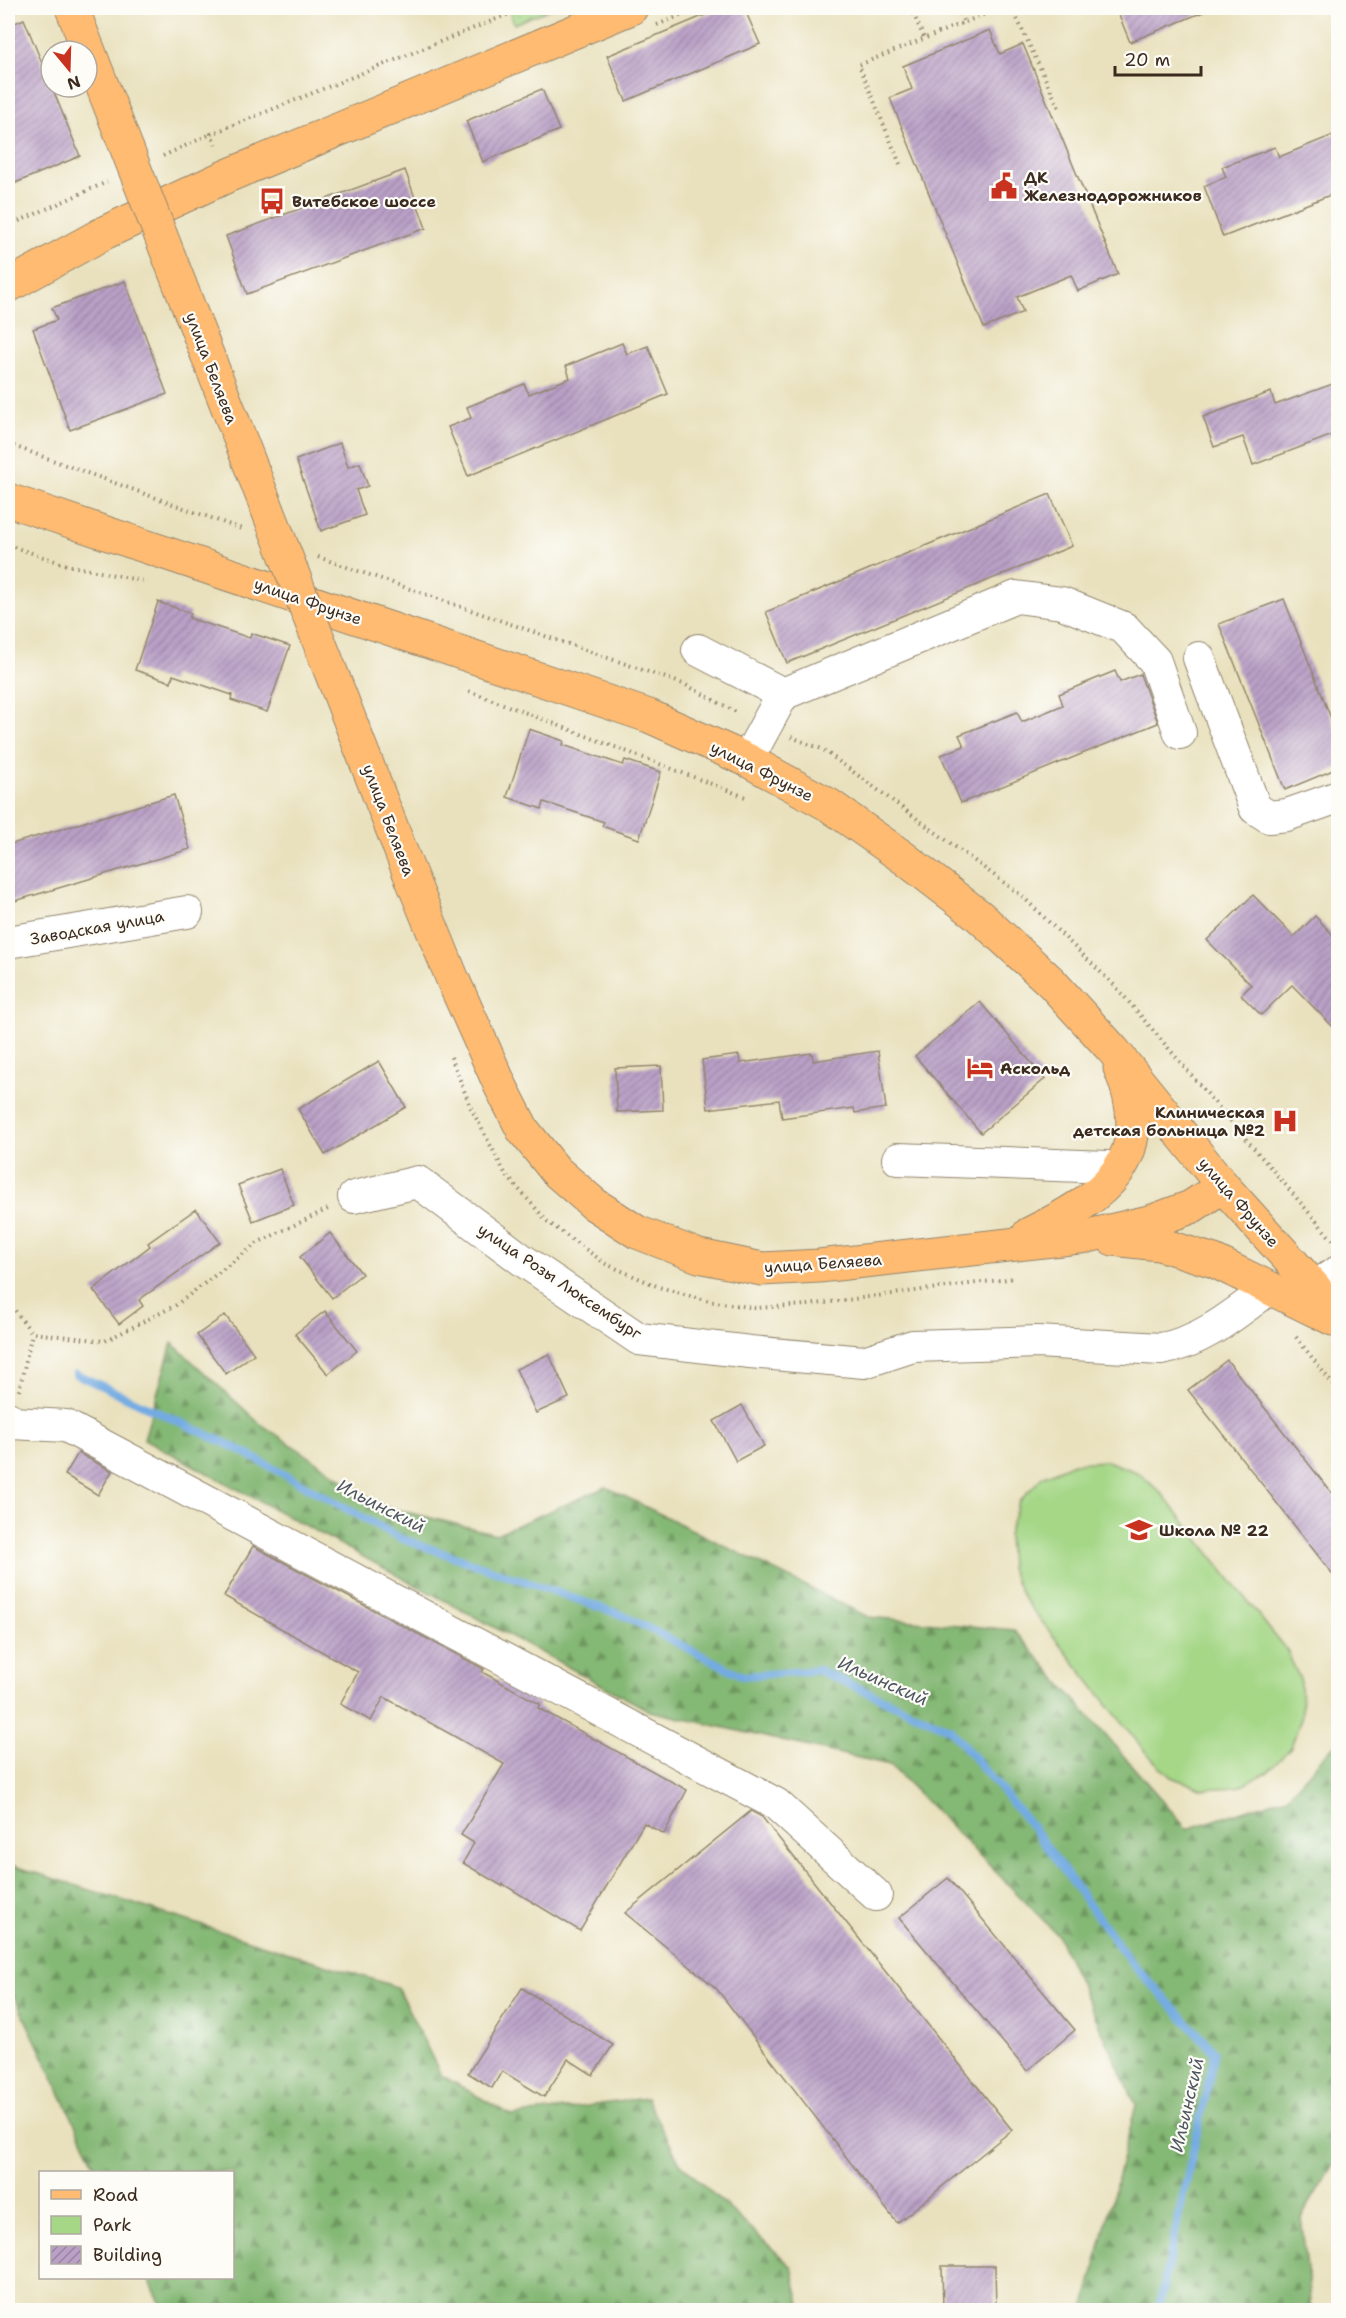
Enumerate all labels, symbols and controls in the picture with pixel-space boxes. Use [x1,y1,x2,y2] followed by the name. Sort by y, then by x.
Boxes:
[39,39,99,99] north arrow
[1115,39,1200,77] scale bar
[1124,48,1170,72] text: 20 m
[64,71,83,95] text: N
[1024,167,1202,206] place label: ДК Железнодорожников
[989,171,1019,201] public building icon: ДК Железнодорожников
[257,186,287,216] bus stop icon: Витебское шоссе
[292,191,436,212] place label: Витебское шоссе
[181,309,242,427] street label: улица Беляева
[251,573,364,630] street label: улица Фрунзе
[707,737,817,806] street label: улица Фрунзе
[358,761,419,879] street label: улица Беляева
[29,905,166,950] street label: Заводская улица
[965,1053,995,1083] hotel icon: Аскольд
[1000,1058,1071,1079] place label: Аскольд
[1073,1102,1265,1141] place label: Клиническая детская больница №2
[1270,1106,1300,1136] hospital icon: Клиническая детская больница №2
[1194,1153,1283,1252] street label: улица Фрунзе
[474,1219,646,1345] street label: улица Розы Люксембург
[763,1249,883,1278] street label: улица Беляева
[333,1473,429,1539] water label: Ильинский
[1124,1515,1154,1545] school or university icon: Школа № 22
[1159,1520,1269,1541] place label: Школа № 22
[834,1650,932,1712] water label: Ильинский
[1164,2055,1210,2155] water label: Ильинский
[39,2171,234,2279] legend
[93,2183,138,2207] text: Road
[93,2213,132,2237] text: Park
[93,2243,162,2267] text: Building

